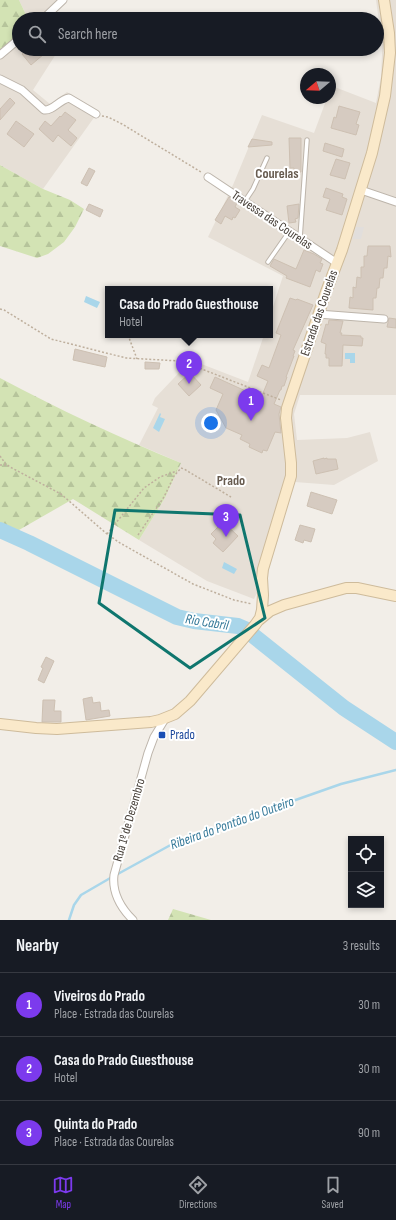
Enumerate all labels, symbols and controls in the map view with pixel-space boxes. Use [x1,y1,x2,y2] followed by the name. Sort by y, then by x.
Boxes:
[12,12,384,56] search box
[26,23,48,45] icon: search
[58,25,118,44] text: Search here
[300,68,336,104] north arrow
[255,165,299,182] district label: Courelas
[229,187,316,253] street label: Travessa das Courelas
[297,268,341,358] street label: Estrada das Courelas
[105,286,273,338] popup
[119,295,259,314] text: Casa do Prado Guesthouse
[119,314,143,330] text: Hotel
[176,351,202,384] pin: 2
[238,388,264,421] pin: 1
[201,413,221,433] your location
[217,472,245,489] district label: Prado
[213,504,239,537] pin: 3
[184,610,230,634] water label: Rio Cabril
[170,727,195,743] place label: Prado
[157,730,167,740] marker: Prado
[109,777,149,863] street label: Rua 1º de Dezembro
[168,793,296,853] water label: Ribeira do Pontão do Outeiro
[348,836,384,908] map controls
[348,836,384,872] button: locate
[348,872,384,908] button: layers
[16,936,59,956] text: Nearby
[343,938,380,954] text: 3 results
[54,987,145,1006] text: Viveiros do Prado
[26,997,32,1013] text: 1
[358,997,380,1013] text: 30 m
[54,1006,174,1022] text: Place · Estrada das Courelas
[54,1051,194,1070] text: Casa do Prado Guesthouse
[26,1061,32,1077] text: 2
[358,1061,380,1077] text: 30 m
[54,1070,78,1086] text: Hotel
[54,1115,137,1134] text: Quinta do Prado
[26,1125,32,1141] text: 3
[358,1125,380,1141] text: 90 m
[54,1134,174,1150] text: Place · Estrada das Courelas
[52,1174,74,1211] tab: Map
[179,1174,217,1211] tab: Directions
[322,1174,344,1211] tab: Saved

